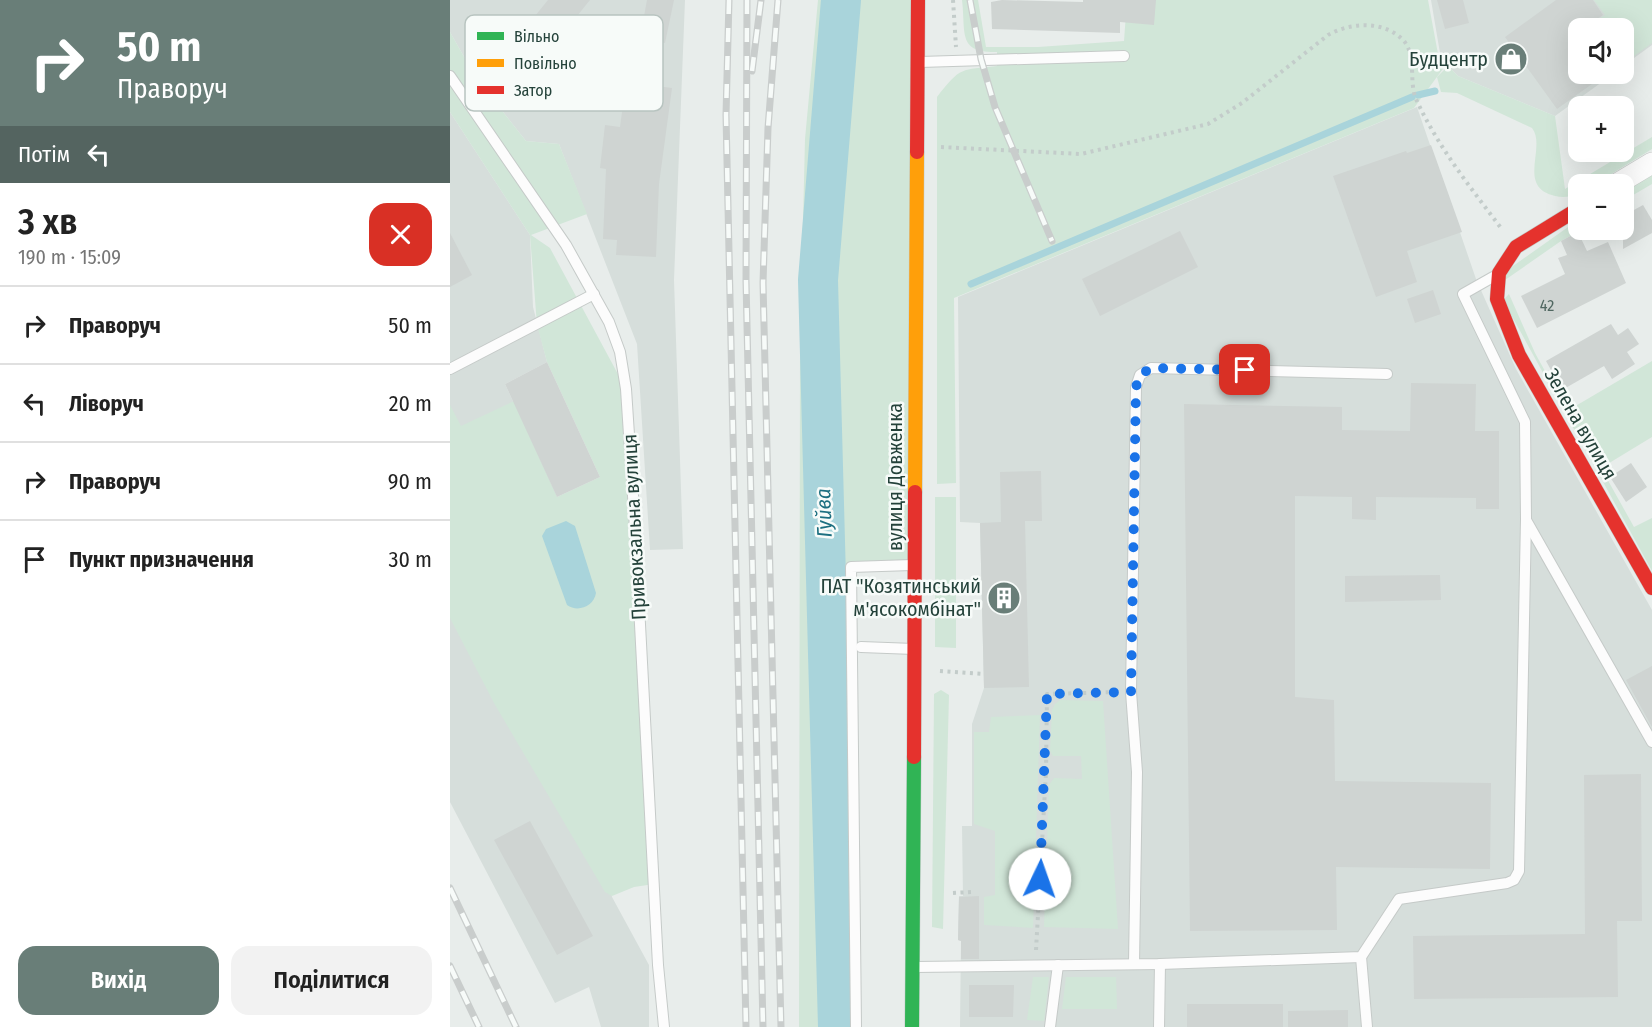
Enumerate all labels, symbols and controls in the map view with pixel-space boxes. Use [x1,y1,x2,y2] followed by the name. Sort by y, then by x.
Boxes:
[465,15,663,111] legend
[1568,18,1634,240] map controls
[1568,18,1634,84] button: sound
[117,22,201,72] text: 50 m
[18,24,96,102] icon: right
[514,27,559,46] text: Вільно
[1493,41,1529,77] shop icon: Будцентр
[1409,47,1488,71] place label: Будцентр
[514,54,577,73] text: Повільно
[117,73,228,105] text: Праворуч
[514,81,552,100] text: Затор
[1568,96,1634,162] button: +
[82,138,115,171] icon: left
[18,141,70,168] text: Потім
[1568,174,1634,240] button: −
[18,200,78,244] text: 3 хв
[369,203,432,266] button: close
[18,245,121,269] text: 190 m · 15:09
[1540,296,1554,315] house number: 42
[18,309,51,342] icon: right
[69,312,161,339] text: Праворуч
[388,312,432,339] text: 50 m
[1219,344,1270,395] pin
[1228,353,1261,386] icon: arrive
[1539,364,1623,484] street label: Зелена вулиця
[18,387,51,420] icon: left
[69,390,144,417] text: Ліворуч
[389,390,432,417] text: 20 m
[883,403,907,551] street label: вулиця Довженка
[617,433,651,621] street label: Привокзальна вулиця
[18,465,51,498] icon: right
[69,468,161,495] text: Праворуч
[388,468,432,495] text: 90 m
[810,488,838,538] water label: Гуйва
[18,543,51,576] icon: arrive
[69,546,254,573] text: Пункт призначення
[389,546,432,573] text: 30 m
[821,574,981,621] place label: ПАТ "Козятинський м'ясокомбінат"
[986,580,1022,616] building icon: ПАТ "Козятинський м'ясокомбінат"
[1008,847,1072,911] position arrow
[18,946,219,1015] button: Вихід
[231,946,432,1015] button: Поділитися

